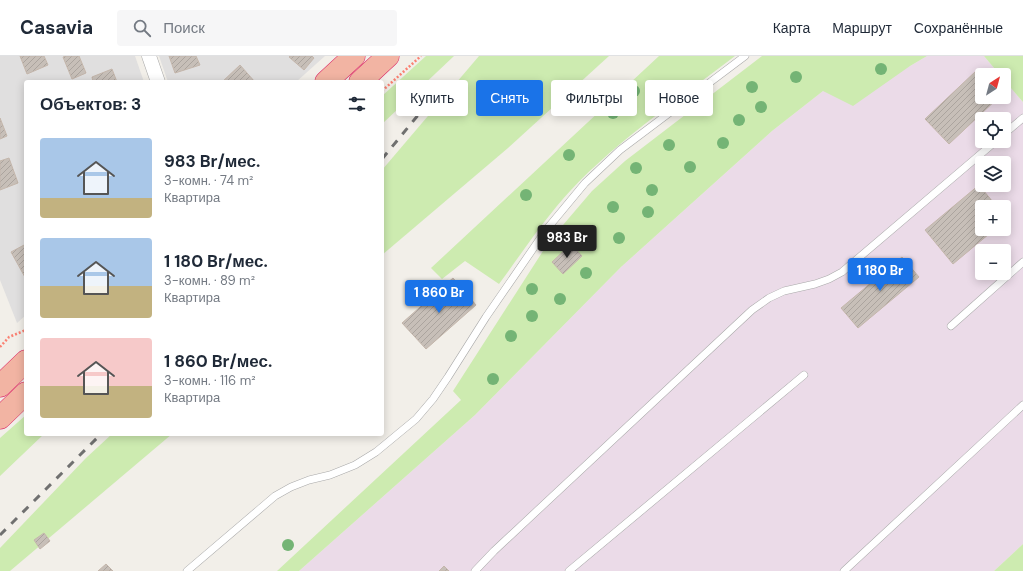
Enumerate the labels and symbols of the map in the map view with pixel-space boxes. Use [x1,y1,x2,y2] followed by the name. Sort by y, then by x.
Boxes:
[975,68,1011,104] north arrow
[534,225,600,259] pin: 983 Br
[839,258,921,292] pin: 1 180 Br
[398,280,480,314] pin: 1 860 Br

